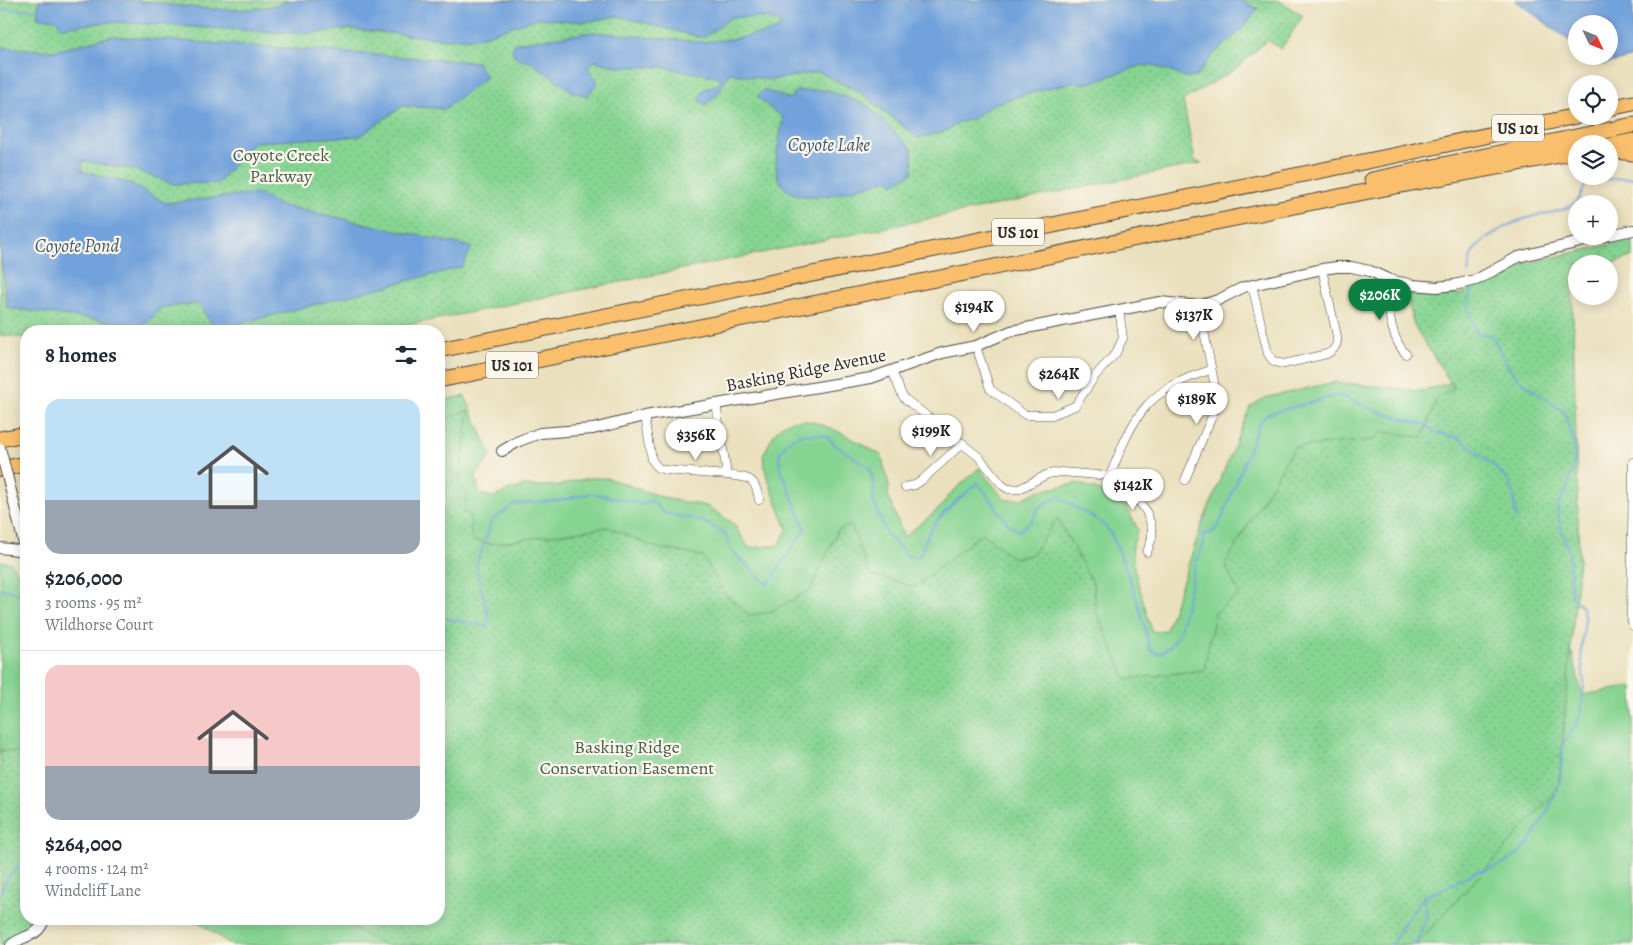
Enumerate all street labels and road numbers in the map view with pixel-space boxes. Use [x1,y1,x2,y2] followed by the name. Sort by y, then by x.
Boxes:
[1492,115,1544,142] road number: US 101
[992,218,1044,246] road number: US 101
[724,343,888,397] street label: Basking Ridge Avenue
[486,352,538,378] road number: US 101

